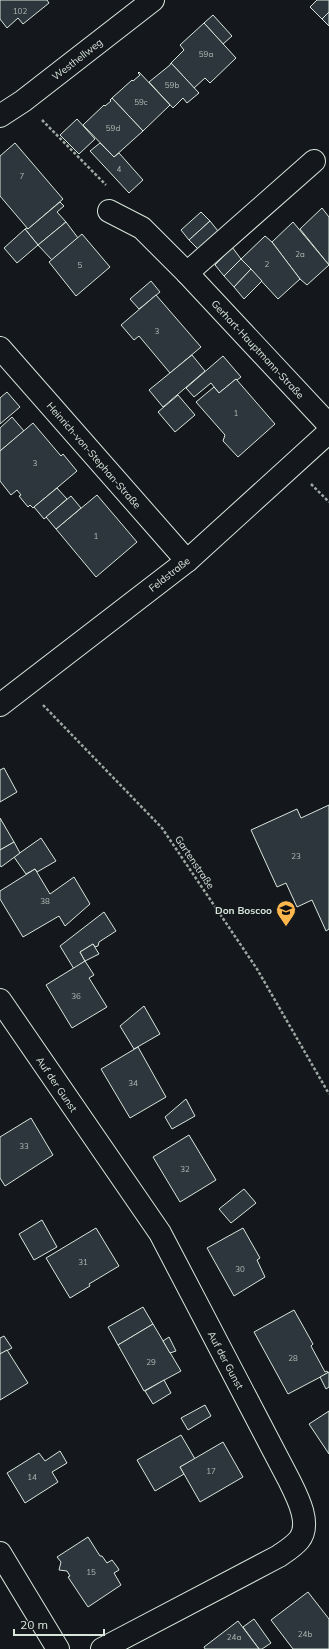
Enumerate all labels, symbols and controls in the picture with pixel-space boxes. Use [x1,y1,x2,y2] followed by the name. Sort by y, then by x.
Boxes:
[13,6,27,16] house number: 102
[49,36,105,83] street label: Westhellweg
[199,49,213,59] house number: 59a
[165,80,179,90] house number: 59b
[134,97,148,107] house number: 59c
[106,123,120,133] house number: 59d
[117,164,122,174] house number: 4
[20,171,25,181] house number: 7
[295,249,305,259] house number: 2a
[265,259,270,269] house number: 2
[78,260,83,270] house number: 5
[208,297,307,401] street label: Gerhart-Hauptmann-Straße
[155,326,160,336] house number: 3
[44,399,144,511] street label: Heinrich-von-Stephan-Straße
[234,408,239,418] house number: 1
[33,458,38,468] house number: 3
[94,531,99,541] house number: 1
[146,554,193,595] street label: Feldstraße
[172,833,217,892] street label: Gartenstraße
[291,851,301,861] house number: 23
[40,896,50,906] house number: 38
[275,899,297,927] school or university icon: Don Boscoo
[215,904,272,917] place label: Don Boscoo
[71,991,81,1001] house number: 36
[33,1054,80,1115] street label: Auf der Gunst
[128,1078,138,1088] house number: 34
[19,1141,29,1151] house number: 33
[180,1164,190,1174] house number: 32
[78,1257,88,1267] house number: 31
[235,1264,245,1274] house number: 30
[205,1329,247,1392] street label: Auf der Gunst
[288,1353,298,1363] house number: 28
[146,1357,156,1367] house number: 29
[206,1466,216,1476] house number: 17
[27,1472,37,1482] house number: 14
[86,1567,96,1577] house number: 15
[14,1611,104,1637] scale bar
[20,1617,48,1632] text: 20 m
[298,1629,312,1639] house number: 24b
[227,1632,241,1642] house number: 24a

